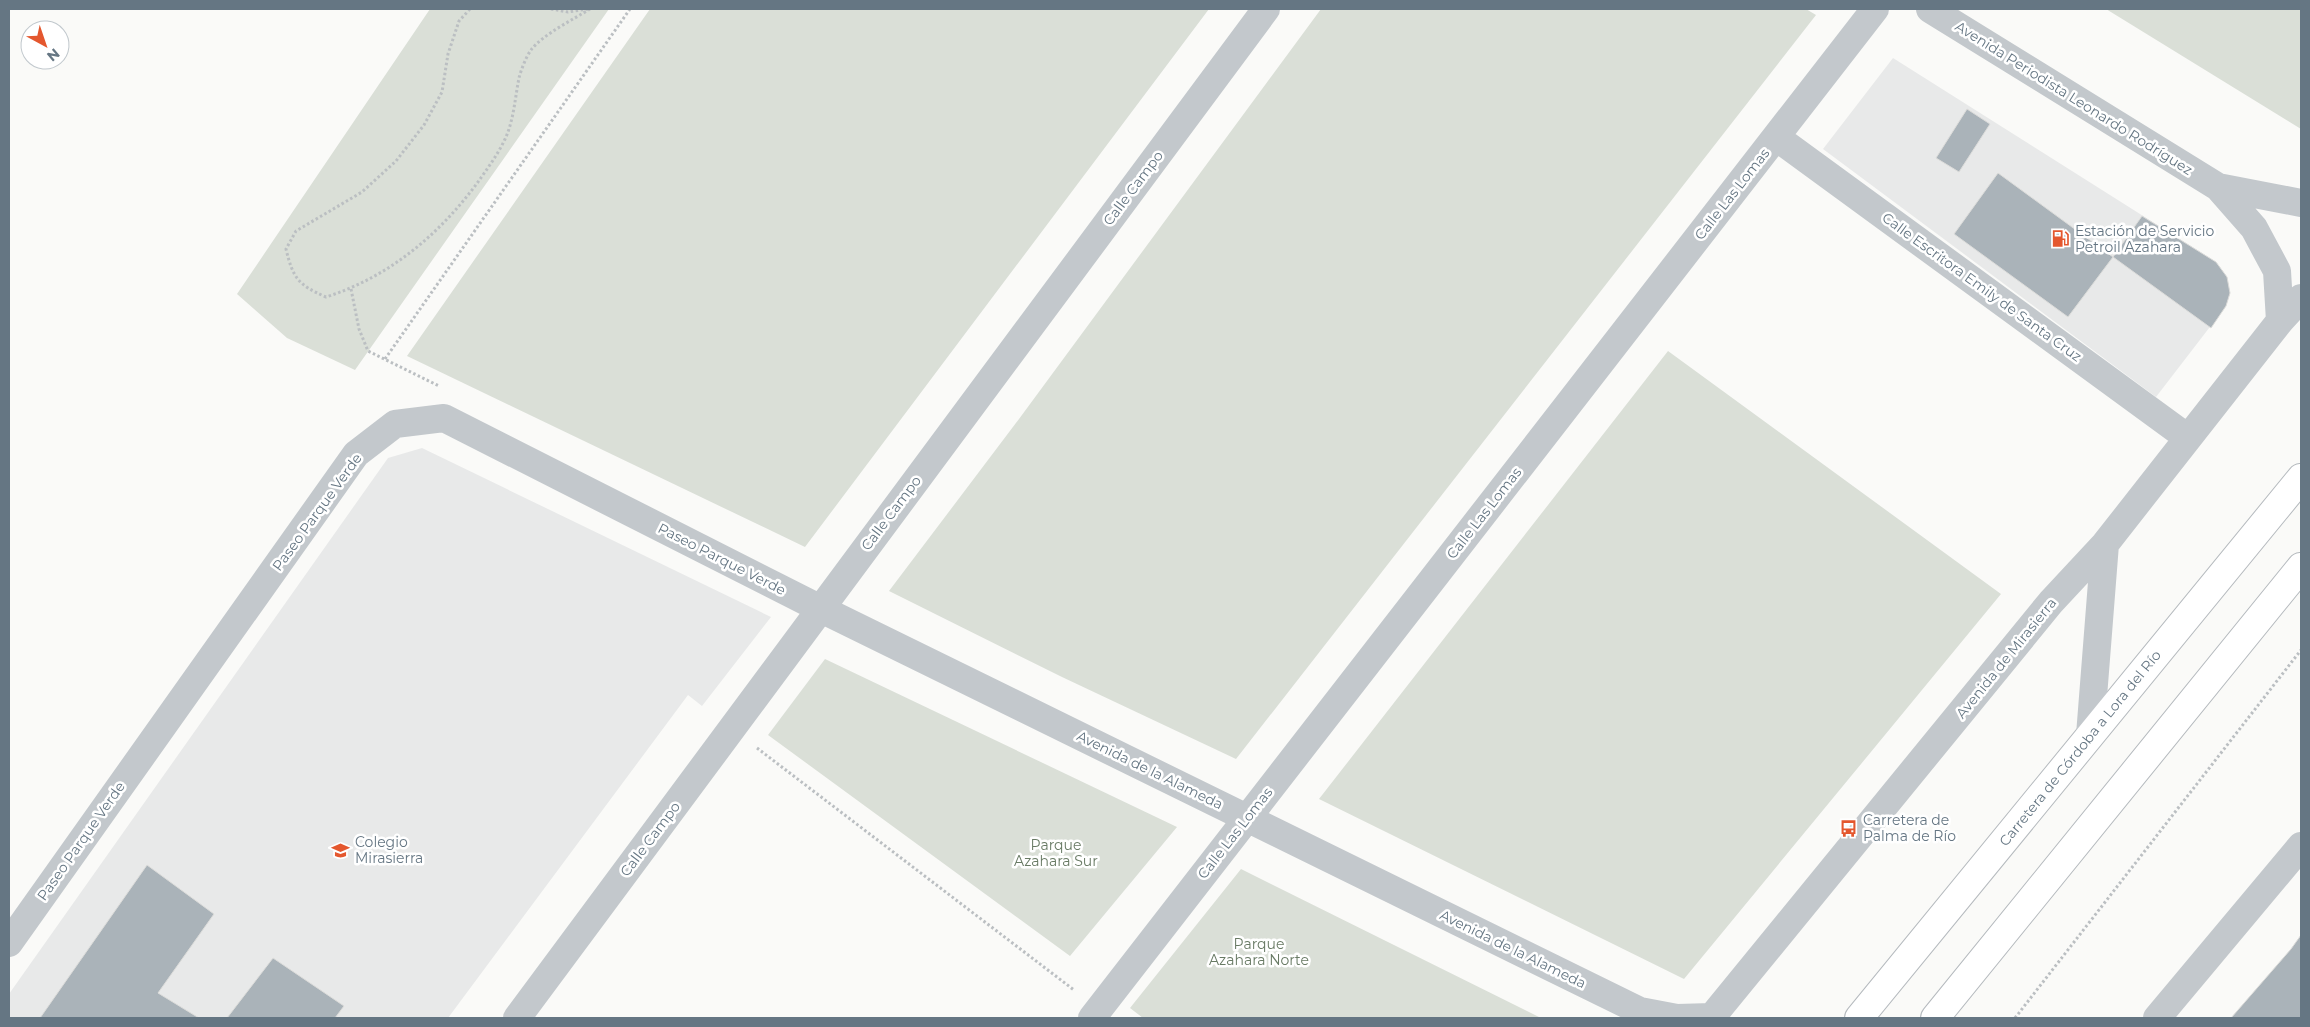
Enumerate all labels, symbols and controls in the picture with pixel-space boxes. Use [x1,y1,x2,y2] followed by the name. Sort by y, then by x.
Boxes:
[1952,17,2196,179] street label: Avenida Periodista Leonardo Rodríguez
[20,20,70,70] north arrow
[43,44,63,65] text: N
[1691,144,1774,244] street label: Calle Las Lomas
[1099,147,1167,229] street label: Calle Campo
[1879,208,2085,366] street label: Calle Escritora Emily de Santa Cruz
[2075,222,2215,256] place label: Estación de Servicio Petroil Azahara
[2051,229,2071,249] fuel station icon: Estación de Servicio Petroil Azahara
[268,450,366,574] street label: Paseo Parque Verde
[1443,463,1526,563] street label: Calle Las Lomas
[857,472,925,554] street label: Calle Campo
[655,519,789,599] street label: Paseo Parque Verde
[1952,594,2060,722] street label: Avenida de Mirasierra
[1995,646,2165,850] street label: Carretera de Córdoba a Lora del Río
[1074,727,1226,813] street label: Avenida de la Alameda
[33,778,129,904] street label: Paseo Parque Verde
[1194,783,1277,883] street label: Calle Las Lomas
[616,798,684,880] street label: Calle Campo
[1863,811,1956,845] place label: Carretera de Palma de Río
[1839,818,1859,838] bus stop icon: Carretera de Palma de Río
[355,833,423,867] place label: Colegio Mirasierra
[1014,836,1098,870] park label: Parque Azahara Sur
[331,840,351,860] school or university icon: Colegio Mirasierra
[1437,906,1589,992] street label: Avenida de la Alameda
[1209,935,1309,969] park label: Parque Azahara Norte

